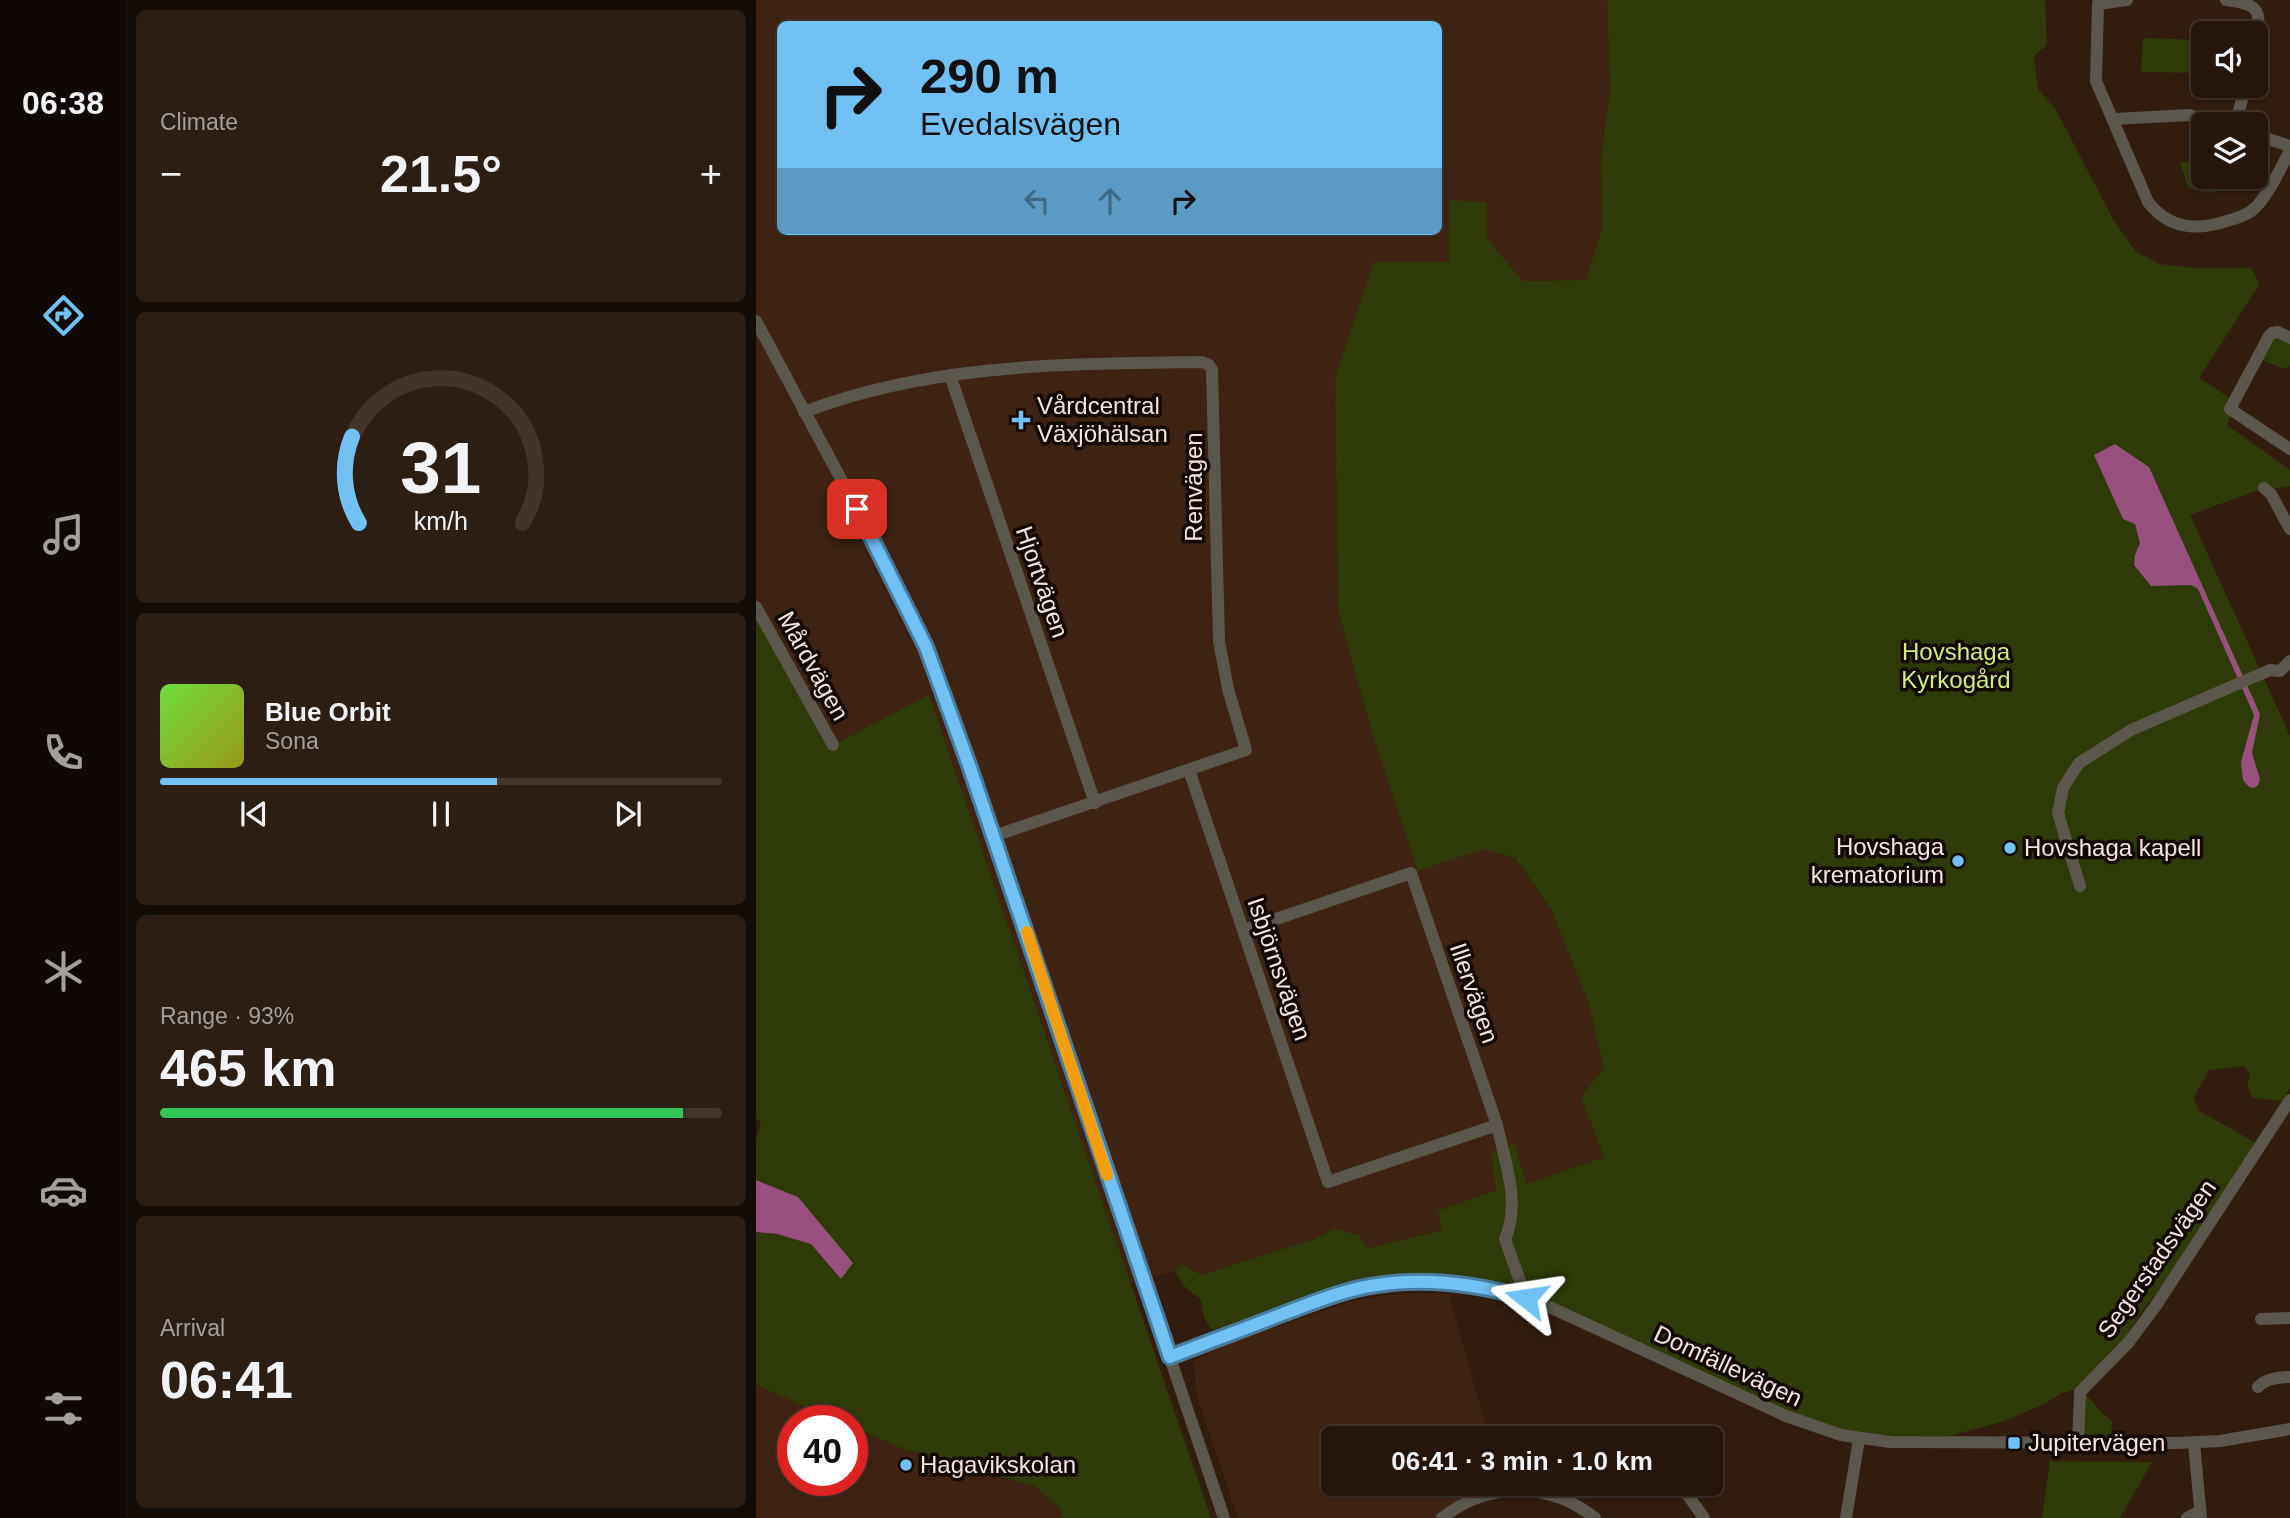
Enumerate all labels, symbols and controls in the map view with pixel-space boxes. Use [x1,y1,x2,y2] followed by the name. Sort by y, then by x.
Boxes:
[2191,21,2268,189] map controls
[2191,21,2268,98] button: sound
[805,49,896,140] icon: right
[920,49,1059,103] text: 290 m
[22,85,104,121] text: 06:38
[920,106,1121,142] text: Evedalsvägen
[160,109,238,135] text: Climate
[2191,112,2268,189] button: layers
[380,145,502,203] text: 21.5°
[160,153,182,195] text: −
[700,153,722,195] text: +
[1018,182,1056,220] icon: left
[1091,182,1129,220] icon: ahead
[1164,182,1202,220] icon: right
[39,291,88,340] icon: directions
[1037,392,1168,447] place label: Vårdcentral Växjöhälsan
[1011,410,1031,430] marker: Vårdcentral Växjöhälsan
[401,428,481,509] text: 31
[1180,432,1207,542] street label: Renvägen
[827,479,887,539] pin
[838,490,876,528] icon: arrive
[414,507,468,535] text: km/h
[39,510,88,559] icon: music
[1011,523,1074,641] street label: Hjortvägen
[773,607,854,725] street label: Mårdvägen
[1901,638,2011,693] park label: Hovshaga Kyrkogård
[265,697,391,727] text: Blue Orbit
[39,728,88,777] icon: phone
[265,728,319,754] text: Sona
[235,795,273,833] icon: previous
[422,795,460,833] icon: pause
[609,795,647,833] icon: next
[1811,833,1945,888] place label: Hovshaga krematorium
[2024,834,2201,861] place label: Hovshaga kapell
[2002,840,2018,856] marker: Hovshaga kapell
[1950,853,1966,869] marker: Hovshaga krematorium
[1242,894,1317,1044] street label: Isbjörnsvägen
[1445,939,1504,1046] street label: Illervägen
[39,947,88,996] icon: climate
[160,1003,294,1029] text: Range · 93%
[160,1039,336,1097] text: 465 km
[39,1166,88,1215] icon: car
[2092,1174,2221,1343] street label: Segerstadsvägen
[1489,1261,1563,1335] position arrow
[160,1315,225,1341] text: Arrival
[1650,1319,1806,1412] street label: Domfällevägen
[160,1351,293,1409] text: 06:41
[39,1384,88,1433] icon: filters
[777,1405,868,1496] speed limit sign: 40
[2028,1429,2165,1456] place label: Jupitervägen
[2006,1435,2022,1451] marker: Jupitervägen
[1391,1446,1653,1476] text: 06:41 · 3 min · 1.0 km
[920,1451,1076,1478] place label: Hagavikskolan
[898,1457,914,1473] marker: Hagavikskolan

